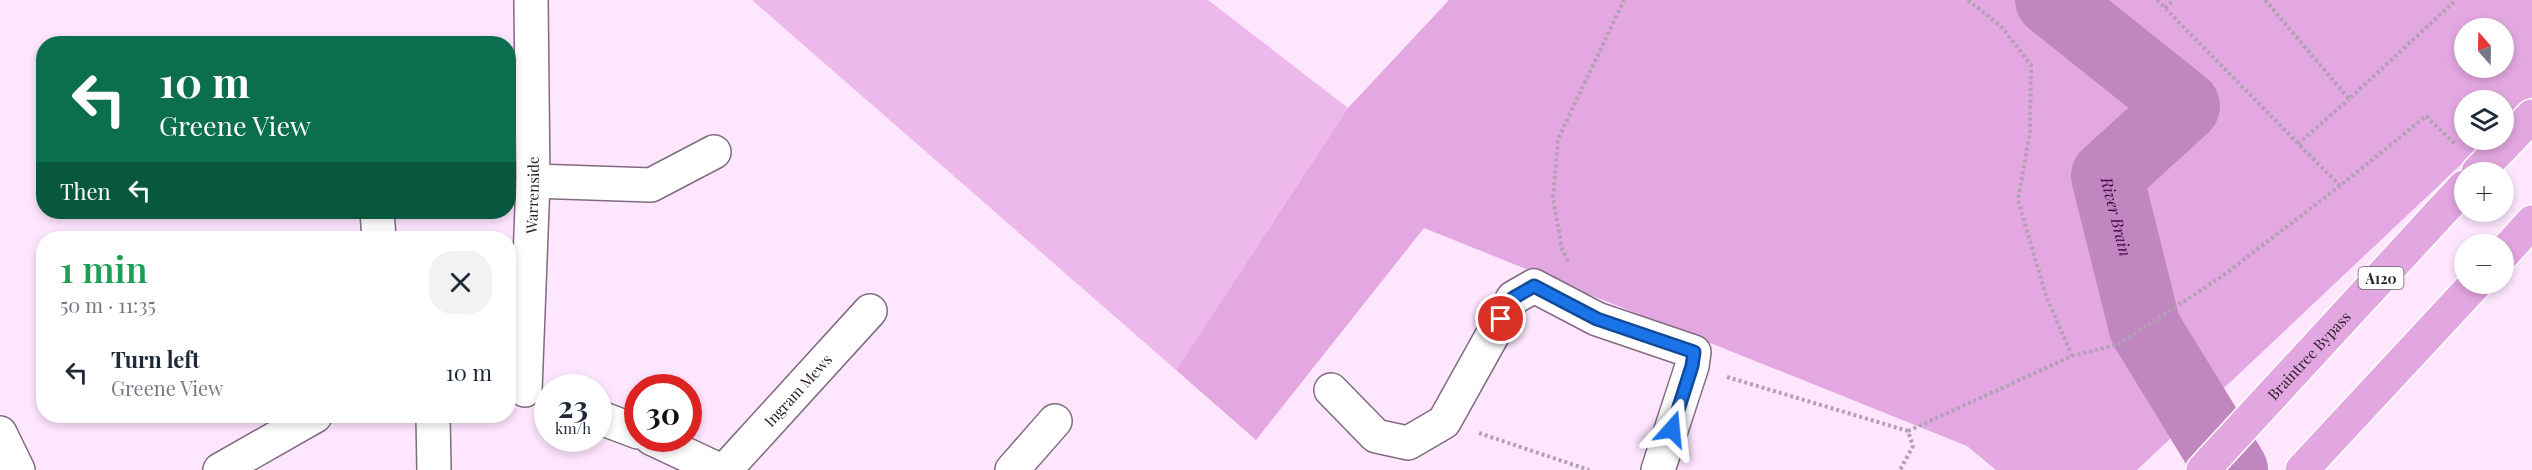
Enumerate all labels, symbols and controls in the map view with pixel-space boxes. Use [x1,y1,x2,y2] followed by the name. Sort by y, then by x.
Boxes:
[2454,18,2514,78] north arrow
[2454,18,2514,294] map controls
[159,53,250,109] text: 10 m
[60,60,138,138] icon: left
[2454,90,2514,150] button: layers
[159,107,311,143] text: Greene View
[521,156,543,235] street label: Warrenside
[2454,162,2514,222] button: +
[123,174,156,207] icon: left
[2097,174,2137,258] water label: River Brain
[60,176,111,206] text: Then
[2454,234,2514,294] button: −
[60,244,148,292] text: 1 min
[429,251,492,314] button: close
[2358,267,2404,289] road number: A120
[60,291,156,318] text: 50 m · 11:35
[1475,293,1526,344] pin
[1484,302,1517,335] icon: arrive
[2263,307,2355,404] street label: Braintree Bypass
[111,344,200,374] text: Turn left
[760,350,836,431] street label: Ingram Mews
[60,356,93,389] icon: left
[446,357,492,387] text: 10 m
[111,374,224,401] text: Greene View
[624,374,702,452] speed limit sign: 30
[558,386,588,426] text: 23
[1640,397,1704,461] position arrow
[555,418,591,438] text: km/h

